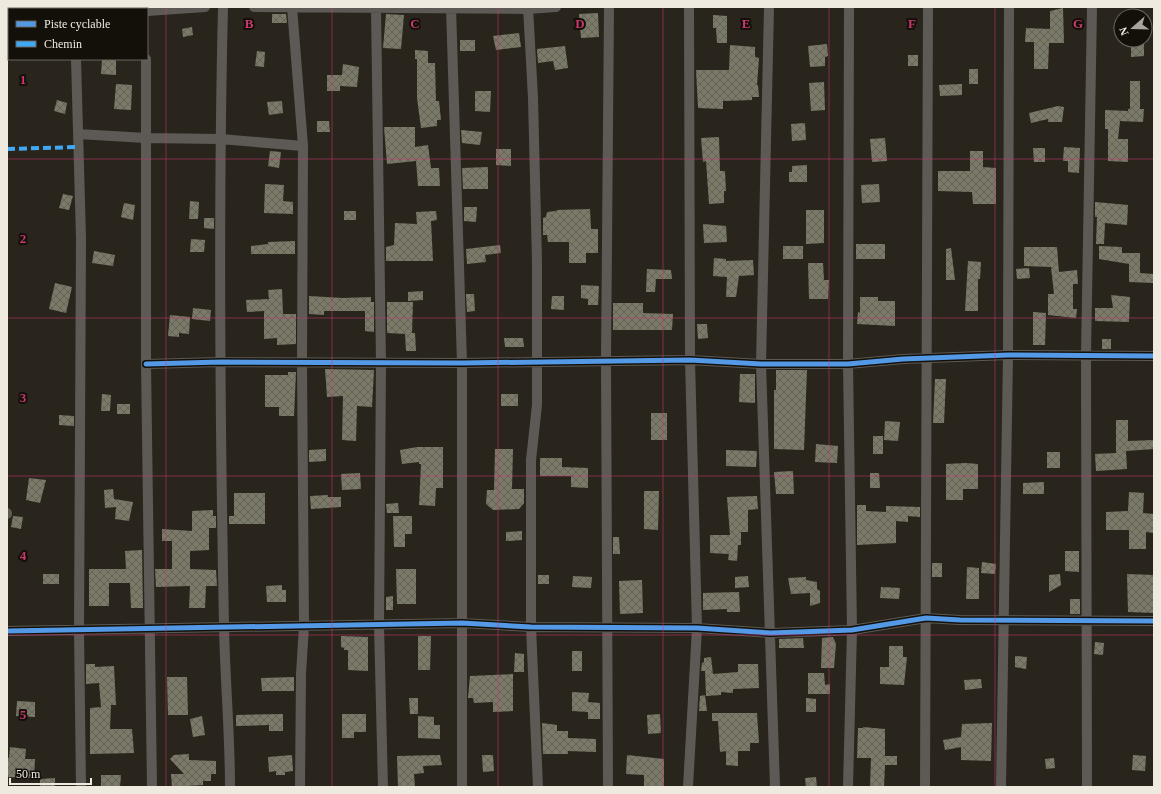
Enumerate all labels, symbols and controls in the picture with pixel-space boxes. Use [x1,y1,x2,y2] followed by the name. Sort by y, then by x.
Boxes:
[8,8,148,60] legend
[1113,8,1153,48] north arrow
[245,16,254,31] text: B
[410,16,420,31] text: C
[575,16,585,31] text: D
[742,16,750,31] text: E
[908,16,916,31] text: F
[1073,16,1083,31] text: G
[44,17,110,31] text: Piste cyclable
[1117,26,1131,37] text: N
[44,37,82,51] text: Chemin
[20,72,26,87] text: 1
[20,231,26,246] text: 2
[20,390,27,405] text: 3
[20,548,27,563] text: 4
[20,707,27,722] text: 5
[10,760,91,786] scale bar
[16,767,41,781] text: 50 m

